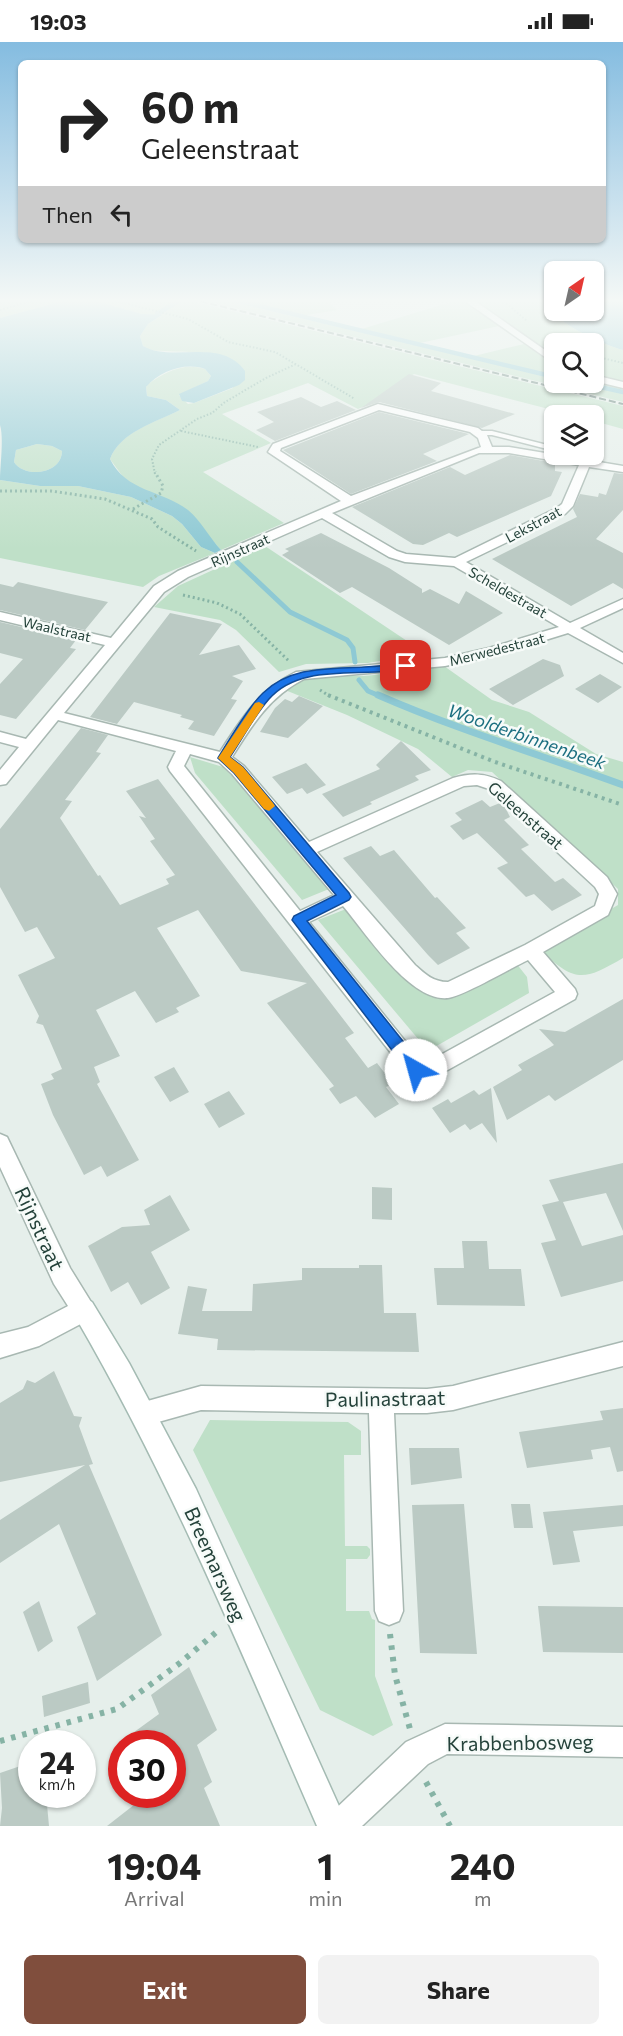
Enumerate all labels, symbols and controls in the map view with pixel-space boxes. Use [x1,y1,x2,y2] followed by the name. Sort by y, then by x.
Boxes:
[30,8,87,35] text: 19:03
[141,80,240,132] text: 60 m
[42,84,120,162] icon: right
[141,132,299,165] text: Geleenstraat
[105,198,138,231] icon: left
[42,201,93,228] text: Then
[544,261,604,321] north arrow
[544,261,604,465] map controls
[544,333,604,393] button: search
[544,405,604,465] button: layers
[502,502,564,546] street label: Lekstraat
[208,529,272,570] street label: Rijnstraat
[466,563,550,621] street label: Scheldestraat
[21,613,93,645] street label: Waalstraat
[447,629,547,669] street label: Merwedestraat
[380,640,431,691] pin
[389,649,422,682] icon: arrive
[445,699,610,774] water label: Woolderbinnenbeek
[484,777,568,853] street label: Geleenstraat
[384,1038,448,1102] position arrow
[10,1182,70,1274] street label: Rijnstraat
[325,1385,445,1411] street label: Paulinastraat
[180,1503,252,1625] street label: Breemarsweg
[446,1729,594,1755] street label: Krabbenbosweg
[108,1730,186,1808] speed limit sign: 30
[39,1743,75,1780] text: 24
[39,1775,75,1793] text: km/h
[107,1843,201,1887] text: 19:04
[317,1843,334,1887] text: 1
[450,1843,516,1887] text: 240
[124,1886,185,1910] text: Arrival
[308,1886,343,1910] text: min
[474,1886,491,1910] text: m
[24,1955,306,2024] button: Exit
[318,1955,599,2024] button: Share

